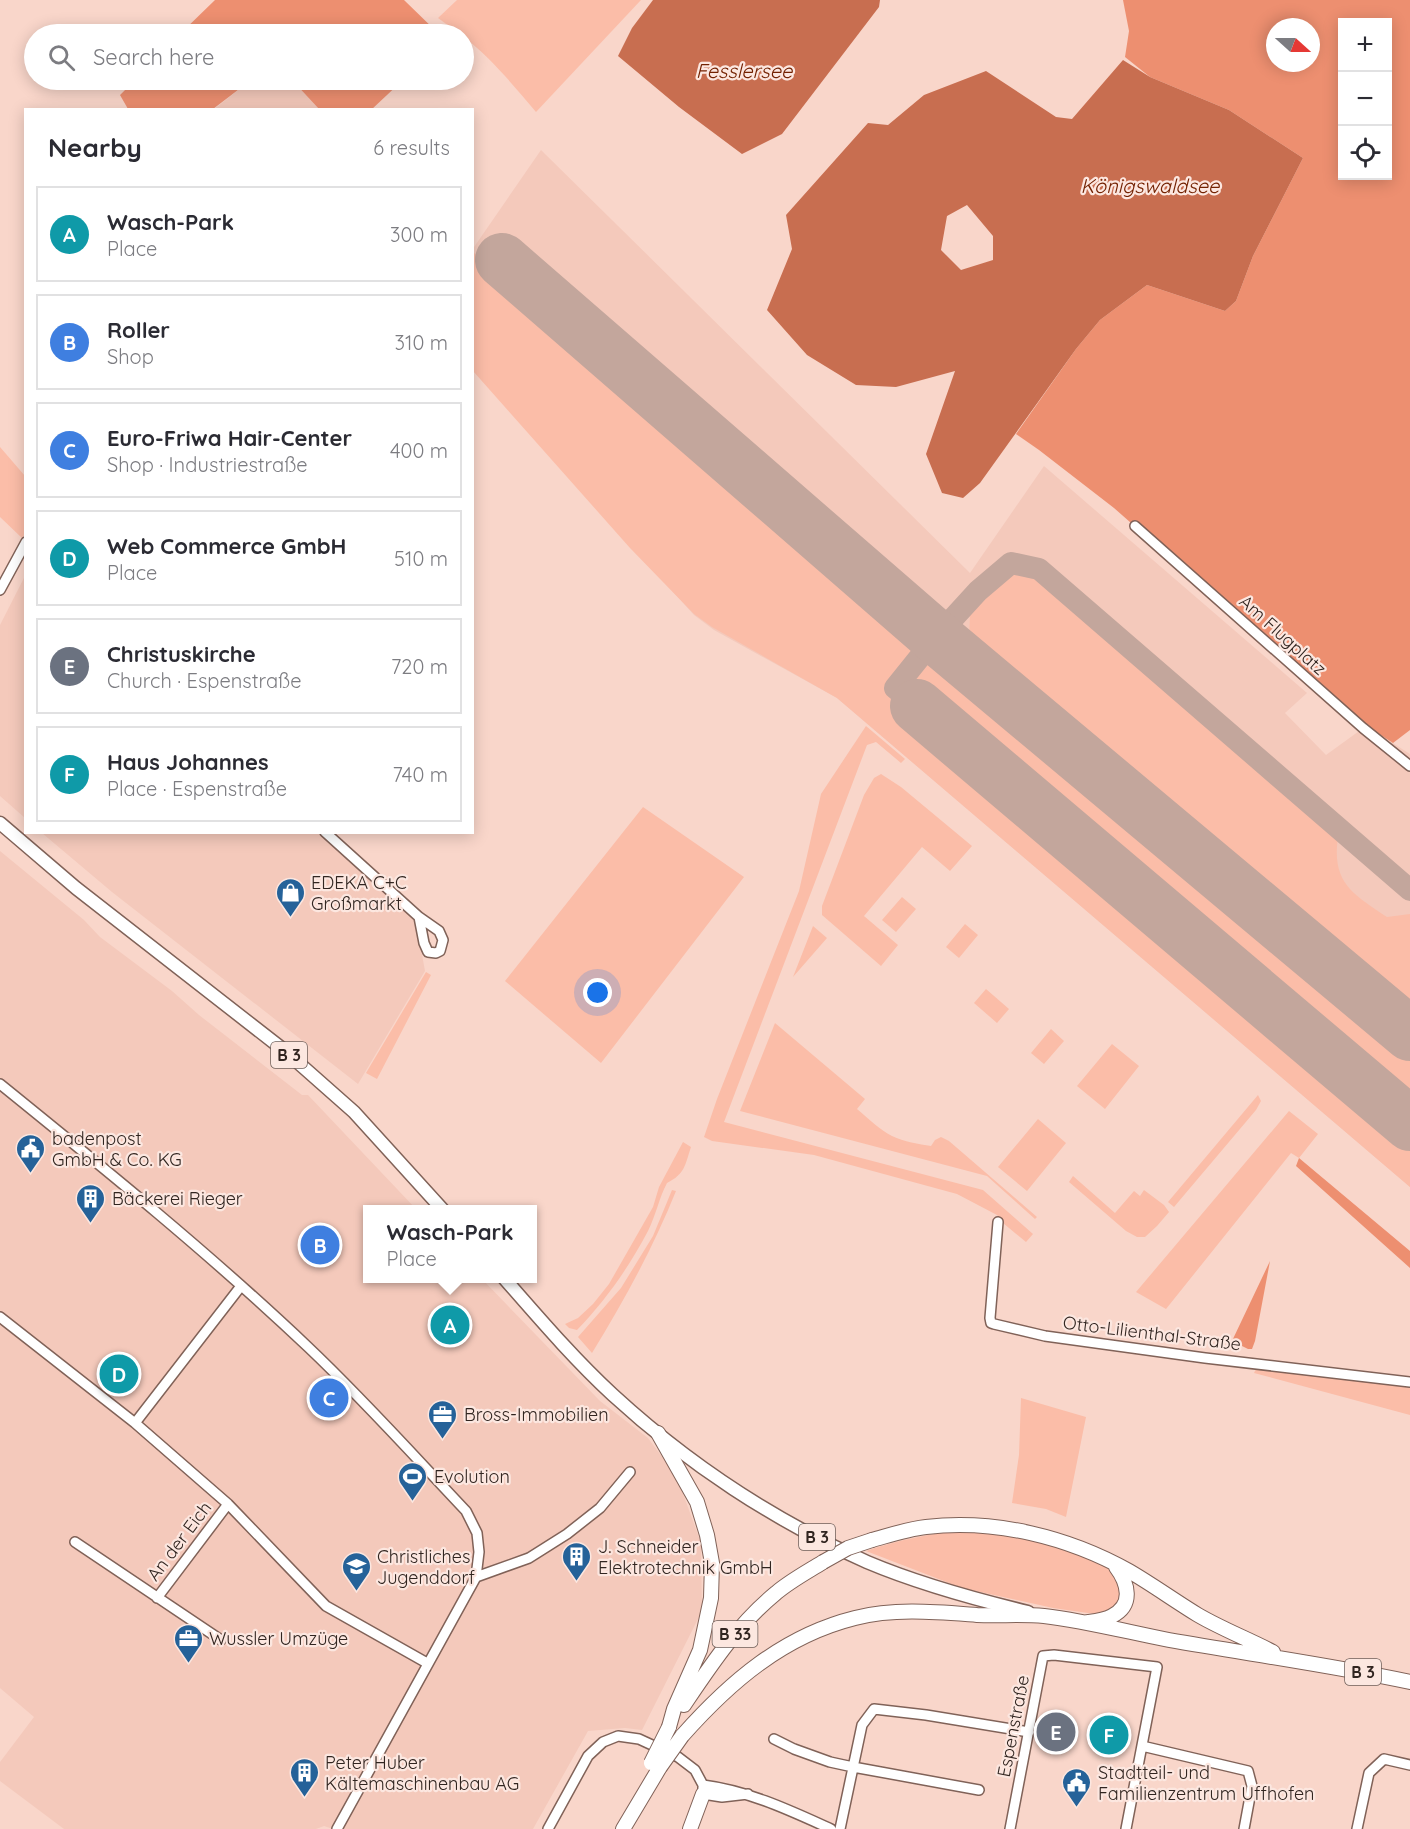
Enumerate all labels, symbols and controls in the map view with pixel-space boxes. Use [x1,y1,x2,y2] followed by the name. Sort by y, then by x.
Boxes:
[1266,18,1320,72] north arrow
[1338,18,1392,180] map controls
[1338,18,1392,72] button: +
[24,24,474,90] search box
[45,41,78,74] icon: search
[93,43,214,71] text: Search here
[696,58,793,83] water label: Fesslersee
[1338,72,1392,126] button: −
[1338,126,1392,180] button: locate
[48,131,142,164] text: Nearby
[373,135,450,160] text: 6 results
[1081,173,1220,198] water label: Königswaldsee
[107,208,234,236] text: Wasch-Park
[63,222,76,247] text: A
[390,222,448,247] text: 300 m
[107,236,157,261] text: Place
[107,316,170,344] text: Roller
[63,330,76,355] text: B
[395,330,448,355] text: 310 m
[107,344,154,369] text: Shop
[107,424,352,452] text: Euro-Friwa Hair-Center
[63,438,76,463] text: C
[390,438,448,463] text: 400 m
[107,452,308,477] text: Shop · Industriestraße
[107,532,346,560] text: Web Commerce GmbH
[62,546,77,571] text: D
[394,546,448,571] text: 510 m
[107,560,157,585] text: Place
[1235,590,1331,680] street label: Am Flugplatz
[107,640,256,668] text: Christuskirche
[64,654,75,679] text: E
[391,654,448,679] text: 720 m
[107,668,301,693] text: Church · Espenstraße
[107,748,268,776] text: Haus Johannes
[64,762,75,787] text: F
[392,762,448,787] text: 740 m
[107,776,287,801] text: Place · Espenstraße
[311,871,407,915] place label: EDEKA C+C Großmarkt
[274,876,306,918] shop icon: EDEKA C+C Großmarkt
[583,978,612,1007] your location
[271,1042,307,1068] road number: B 3
[52,1127,182,1171] place label: badenpost GmbH & Co. KG
[15,1132,47,1174] public building icon: badenpost GmbH & Co. KG
[75,1182,107,1224] building icon: Bäckerei Rieger
[112,1187,243,1210] place label: Bäckerei Rieger
[363,1205,537,1283] popup
[386,1218,514,1246] text: Wasch-Park
[300,1222,340,1268] pin: B
[386,1246,437,1271] text: Place
[430,1302,470,1348] pin: A
[1062,1311,1242,1355] street label: Otto-Lilienthal-Straße
[100,1352,138,1396] pin: D
[310,1376,348,1420] pin: C
[427,1398,459,1440] office icon: Bross-Immobilien
[464,1403,609,1426] place label: Bross-Immobilien
[397,1460,429,1502] sports icon: Evolution
[434,1465,510,1488] place label: Evolution
[142,1497,216,1585] street label: An der Eich
[799,1524,835,1550] road number: B 3
[598,1535,773,1579] place label: J. Schneider Elektrotechnik GmbH
[561,1540,593,1582] building icon: J. Schneider Elektrotechnik GmbH
[377,1545,475,1589] place label: Christliches Jugenddorf
[340,1550,372,1592] school or university icon: Christliches Jugenddorf
[712,1621,758,1647] road number: B 33
[172,1622,204,1664] office icon: Wussler Umzüge
[209,1627,348,1650] place label: Wussler Umzüge
[1345,1659,1381,1685] road number: B 3
[992,1673,1034,1779] street label: Espenstraße
[1036,1710,1076,1754] pin: E
[1090,1712,1128,1758] pin: F
[325,1751,519,1795] place label: Peter Huber Kältemaschinenbau AG
[288,1756,320,1798] building icon: Peter Huber Kältemaschinenbau AG
[1098,1761,1314,1805] place label: Stadtteil- und Familienzentrum Uffhofen
[1061,1766,1093,1808] public building icon: Stadtteil- und Familienzentrum Uffhofen

